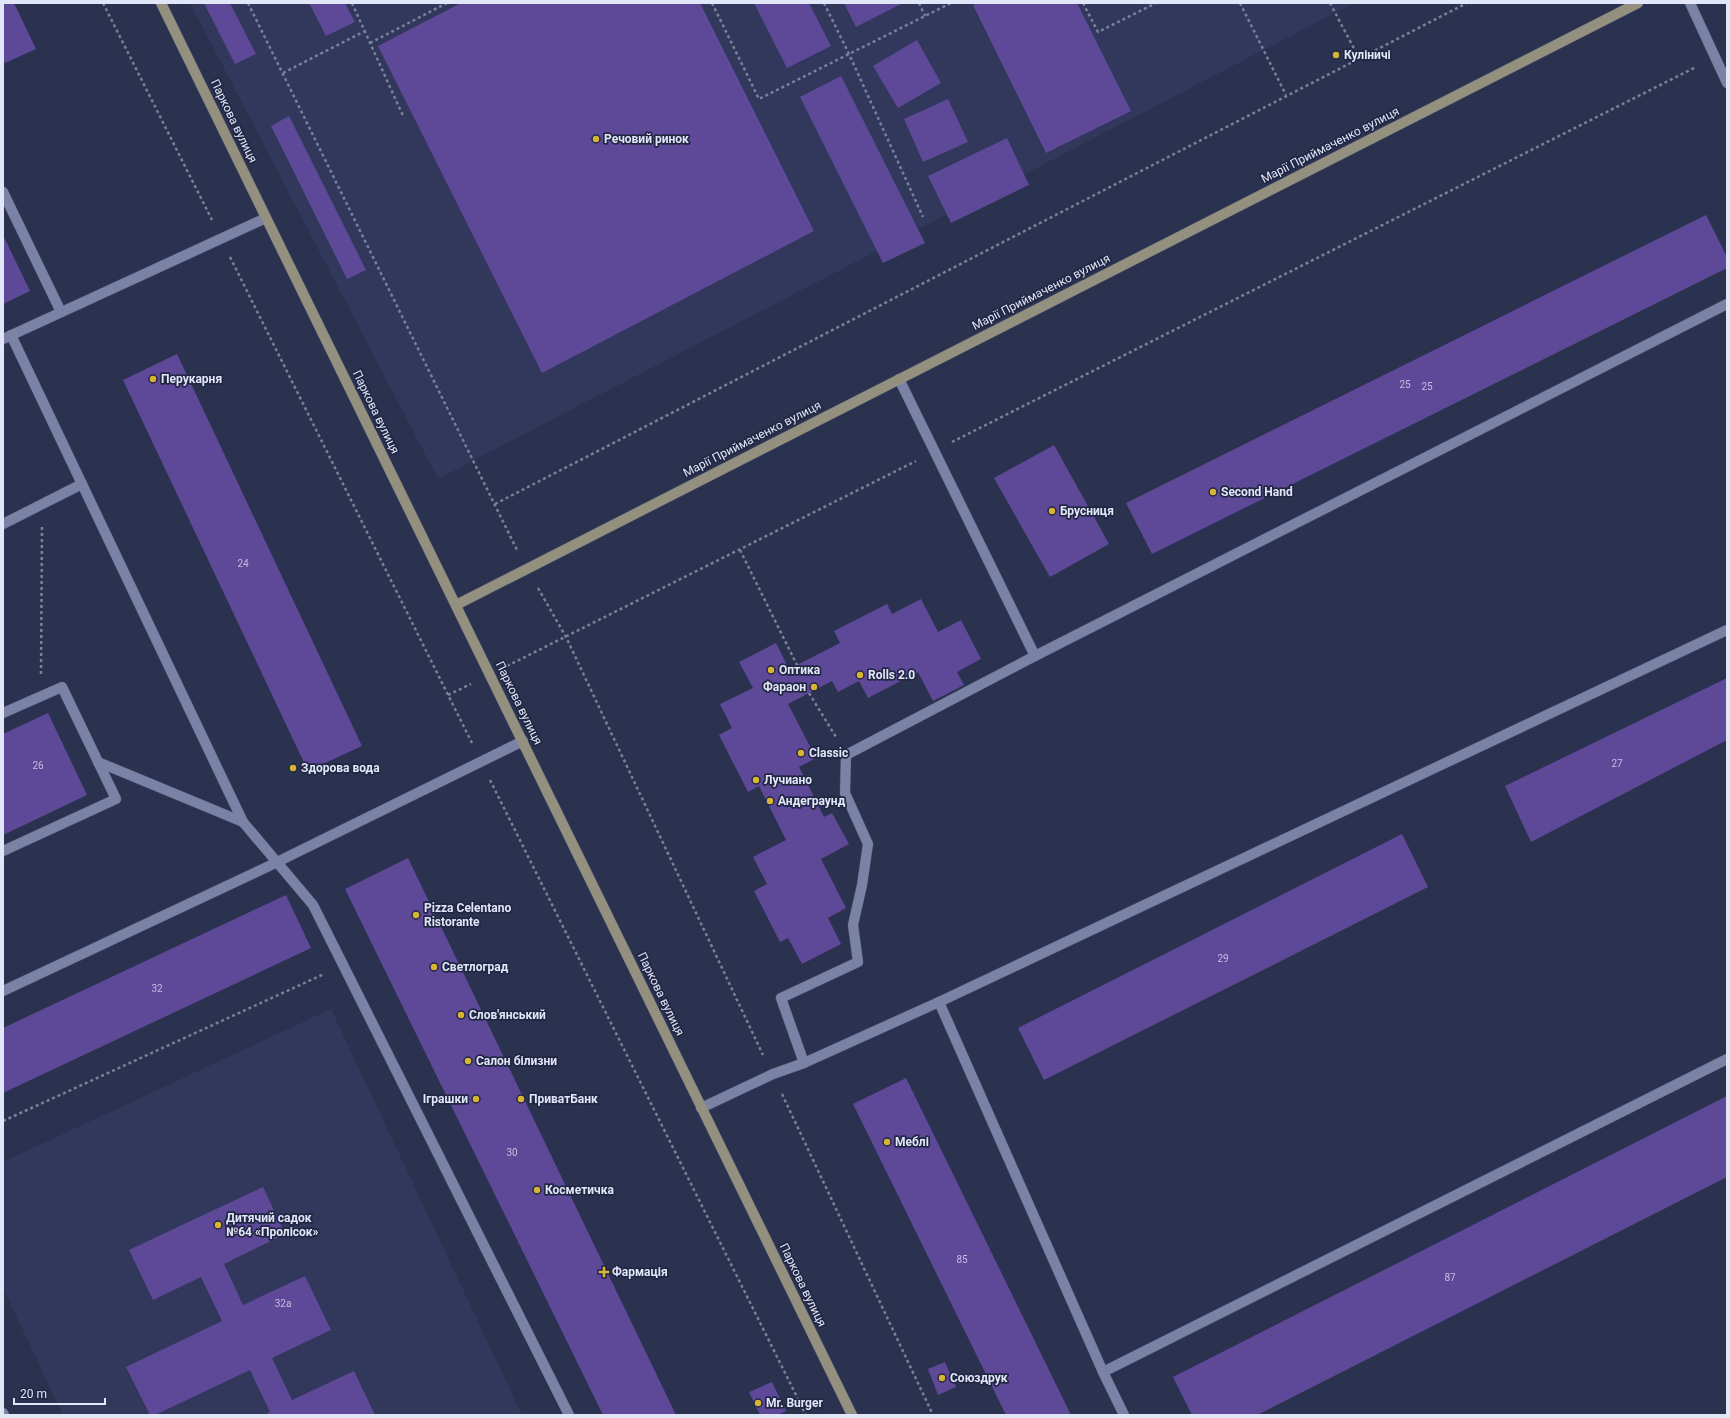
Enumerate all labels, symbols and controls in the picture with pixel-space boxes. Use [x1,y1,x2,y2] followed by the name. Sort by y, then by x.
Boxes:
[1344,48,1391,62] place label: Куліничі
[1331,50,1341,60] marker: Куліничі
[208,77,260,165] street label: Паркова вулиця
[1259,104,1401,186] street label: Марії Приймаченко вулиця
[604,132,689,146] place label: Речовий ринок
[591,134,601,144] marker: Речовий ринок
[970,251,1112,333] street label: Марії Приймаченко вулиця
[350,368,402,456] street label: Паркова вулиця
[161,372,222,386] place label: Перукарня
[148,374,158,384] marker: Перукарня
[1399,379,1411,390] house number: 25
[1421,381,1433,392] house number: 25
[681,398,823,480] street label: Марії Приймаченко вулиця
[1221,485,1293,499] place label: Second Hand
[1208,487,1218,497] marker: Second Hand
[1060,504,1114,518] place label: Брусниця
[1047,506,1057,516] marker: Брусниця
[237,558,249,569] house number: 24
[493,659,545,747] street label: Паркова вулиця
[779,663,821,677] place label: Оптика
[766,665,776,675] marker: Оптика
[868,668,915,682] place label: Rolls 2.0
[855,670,865,680] marker: Rolls 2.0
[763,680,806,694] place label: Фараон
[809,682,819,692] marker: Фараон
[809,746,848,760] place label: Classic
[796,748,806,758] marker: Classic
[1611,758,1623,769] house number: 27
[32,760,44,771] house number: 26
[301,761,380,775] place label: Здорова вода
[288,763,298,773] marker: Здорова вода
[764,773,812,787] place label: Лучиано
[751,775,761,785] marker: Лучиано
[778,794,846,808] place label: Андеграунд
[765,796,775,806] marker: Андеграунд
[424,901,511,929] place label: Pizza Celentano Ristorante
[411,910,421,920] marker: Pizza Celentano Ristorante
[635,950,687,1038] street label: Паркова вулиця
[1217,953,1229,964] house number: 29
[442,960,509,974] place label: Светлоград
[429,962,439,972] marker: Светлоград
[151,983,163,994] house number: 32
[469,1008,546,1022] place label: Слов'янський
[456,1010,466,1020] marker: Слов'янський
[476,1054,557,1068] place label: Салон білизни
[463,1056,473,1066] marker: Салон білизни
[423,1092,468,1106] place label: Іграшки
[529,1092,598,1106] place label: ПриватБанк
[471,1094,481,1104] marker: Іграшки
[516,1094,526,1104] marker: ПриватБанк
[895,1135,929,1149] place label: Меблі
[882,1137,892,1147] marker: Меблі
[506,1147,518,1158] house number: 30
[545,1183,614,1197] place label: Косметичка
[532,1185,542,1195] marker: Косметичка
[226,1211,319,1239] place label: Дитячий садок №64 «Пролісок»
[213,1220,223,1230] marker: Дитячий садок №64 «Пролісок»
[777,1241,829,1329] street label: Паркова вулиця
[956,1254,968,1265] house number: 85
[612,1265,668,1279] place label: Фармація
[599,1267,609,1277] marker: Фармація
[1444,1272,1456,1283] house number: 87
[275,1298,291,1309] house number: 32а
[950,1371,1008,1385] place label: Союздрук
[937,1373,947,1383] marker: Союздрук
[14,1380,105,1406] scale bar
[20,1387,47,1401] text: 20 m
[766,1396,823,1410] place label: Mr. Burger
[753,1398,763,1408] marker: Mr. Burger

